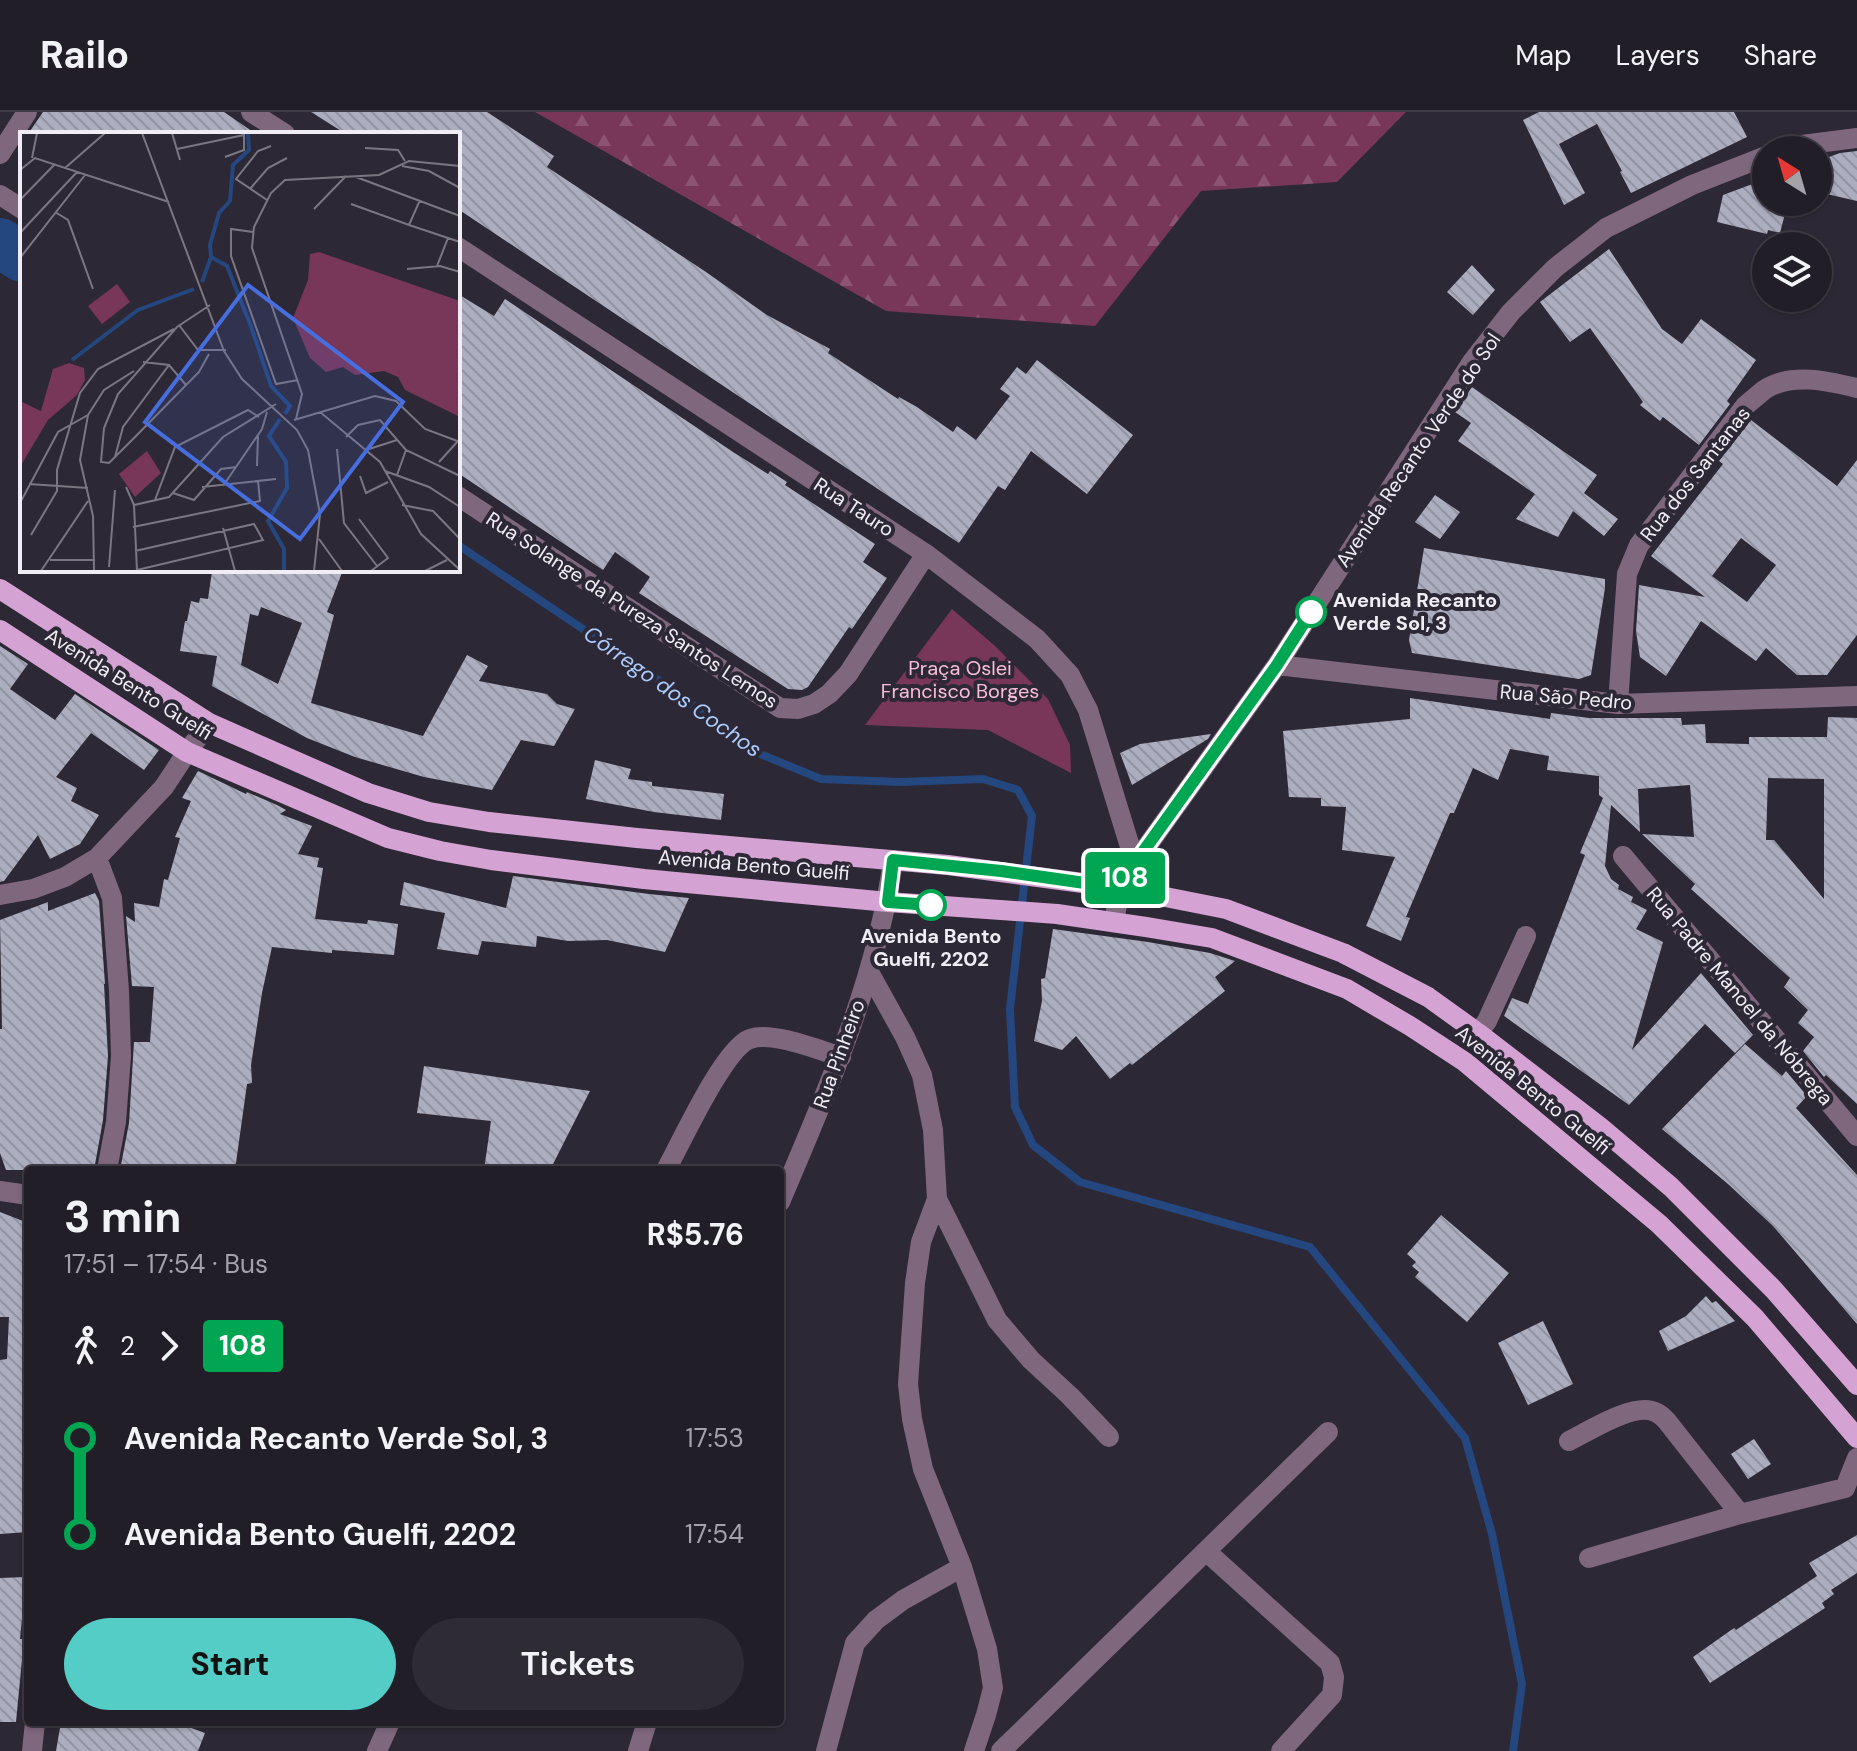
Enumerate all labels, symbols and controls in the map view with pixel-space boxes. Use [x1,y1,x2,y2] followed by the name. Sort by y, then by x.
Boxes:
[40,30,129,80] text: Railo
[1515,37,1572,74] text: Map
[1616,37,1700,74] text: Layers
[1744,37,1817,74] text: Share
[20,132,460,572] inset map
[1752,136,1832,216] north arrow
[1752,136,1832,312] map controls
[1752,232,1832,312] button: layers
[1330,328,1506,572] street label: Avenida Recanto Verde do Sol
[1634,401,1756,547] street label: Rua dos Santanas
[809,471,899,543] street label: Rua Tauro
[481,506,783,714] street label: Rua Solange da Pureza Santos Lemos
[1333,587,1497,636] place label: Avenida Recanto Verde Sol, 3
[1296,597,1326,627] marker: Avenida Recanto Verde Sol, 3
[578,619,767,764] water label: Córrego dos Cochos
[41,622,217,746] street label: Avenida Bento Guelfi
[881,655,1039,704] park label: Praça Oslei Francisco Borges
[1499,678,1633,716] street label: Rua São Pedro
[657,844,851,886] street label: Avenida Bento Guelfi
[1079,852,1171,904] line badge: 108
[1101,859,1149,896] text: 108
[1641,881,1839,1111] street label: Rua Padre Manoel da Nóbrega
[916,890,946,920] marker: Avenida Bento Guelfi, 2202
[860,923,1002,972] place label: Avenida Bento Guelfi, 2202
[807,996,871,1112] street label: Rua Pinheiro
[1450,1019,1616,1161] street label: Avenida Bento Guelfi
[64,1188,181,1246] text: 3 min
[647,1215,744,1254] text: R$5.76
[64,1247,268,1281] text: 17:51 – 17:54 · Bus
[64,1324,108,1368] icon: walk
[147,1324,191,1368] icon: forward
[219,1327,267,1364] text: 108
[120,1329,135,1363] text: 2
[124,1419,548,1458] text: Avenida Recanto Verde Sol, 3
[686,1421,744,1455] text: 17:53
[124,1515,516,1554] text: Avenida Bento Guelfi, 2202
[685,1517,744,1551] text: 17:54
[64,1618,396,1710] button: Start
[412,1618,744,1710] button: Tickets

